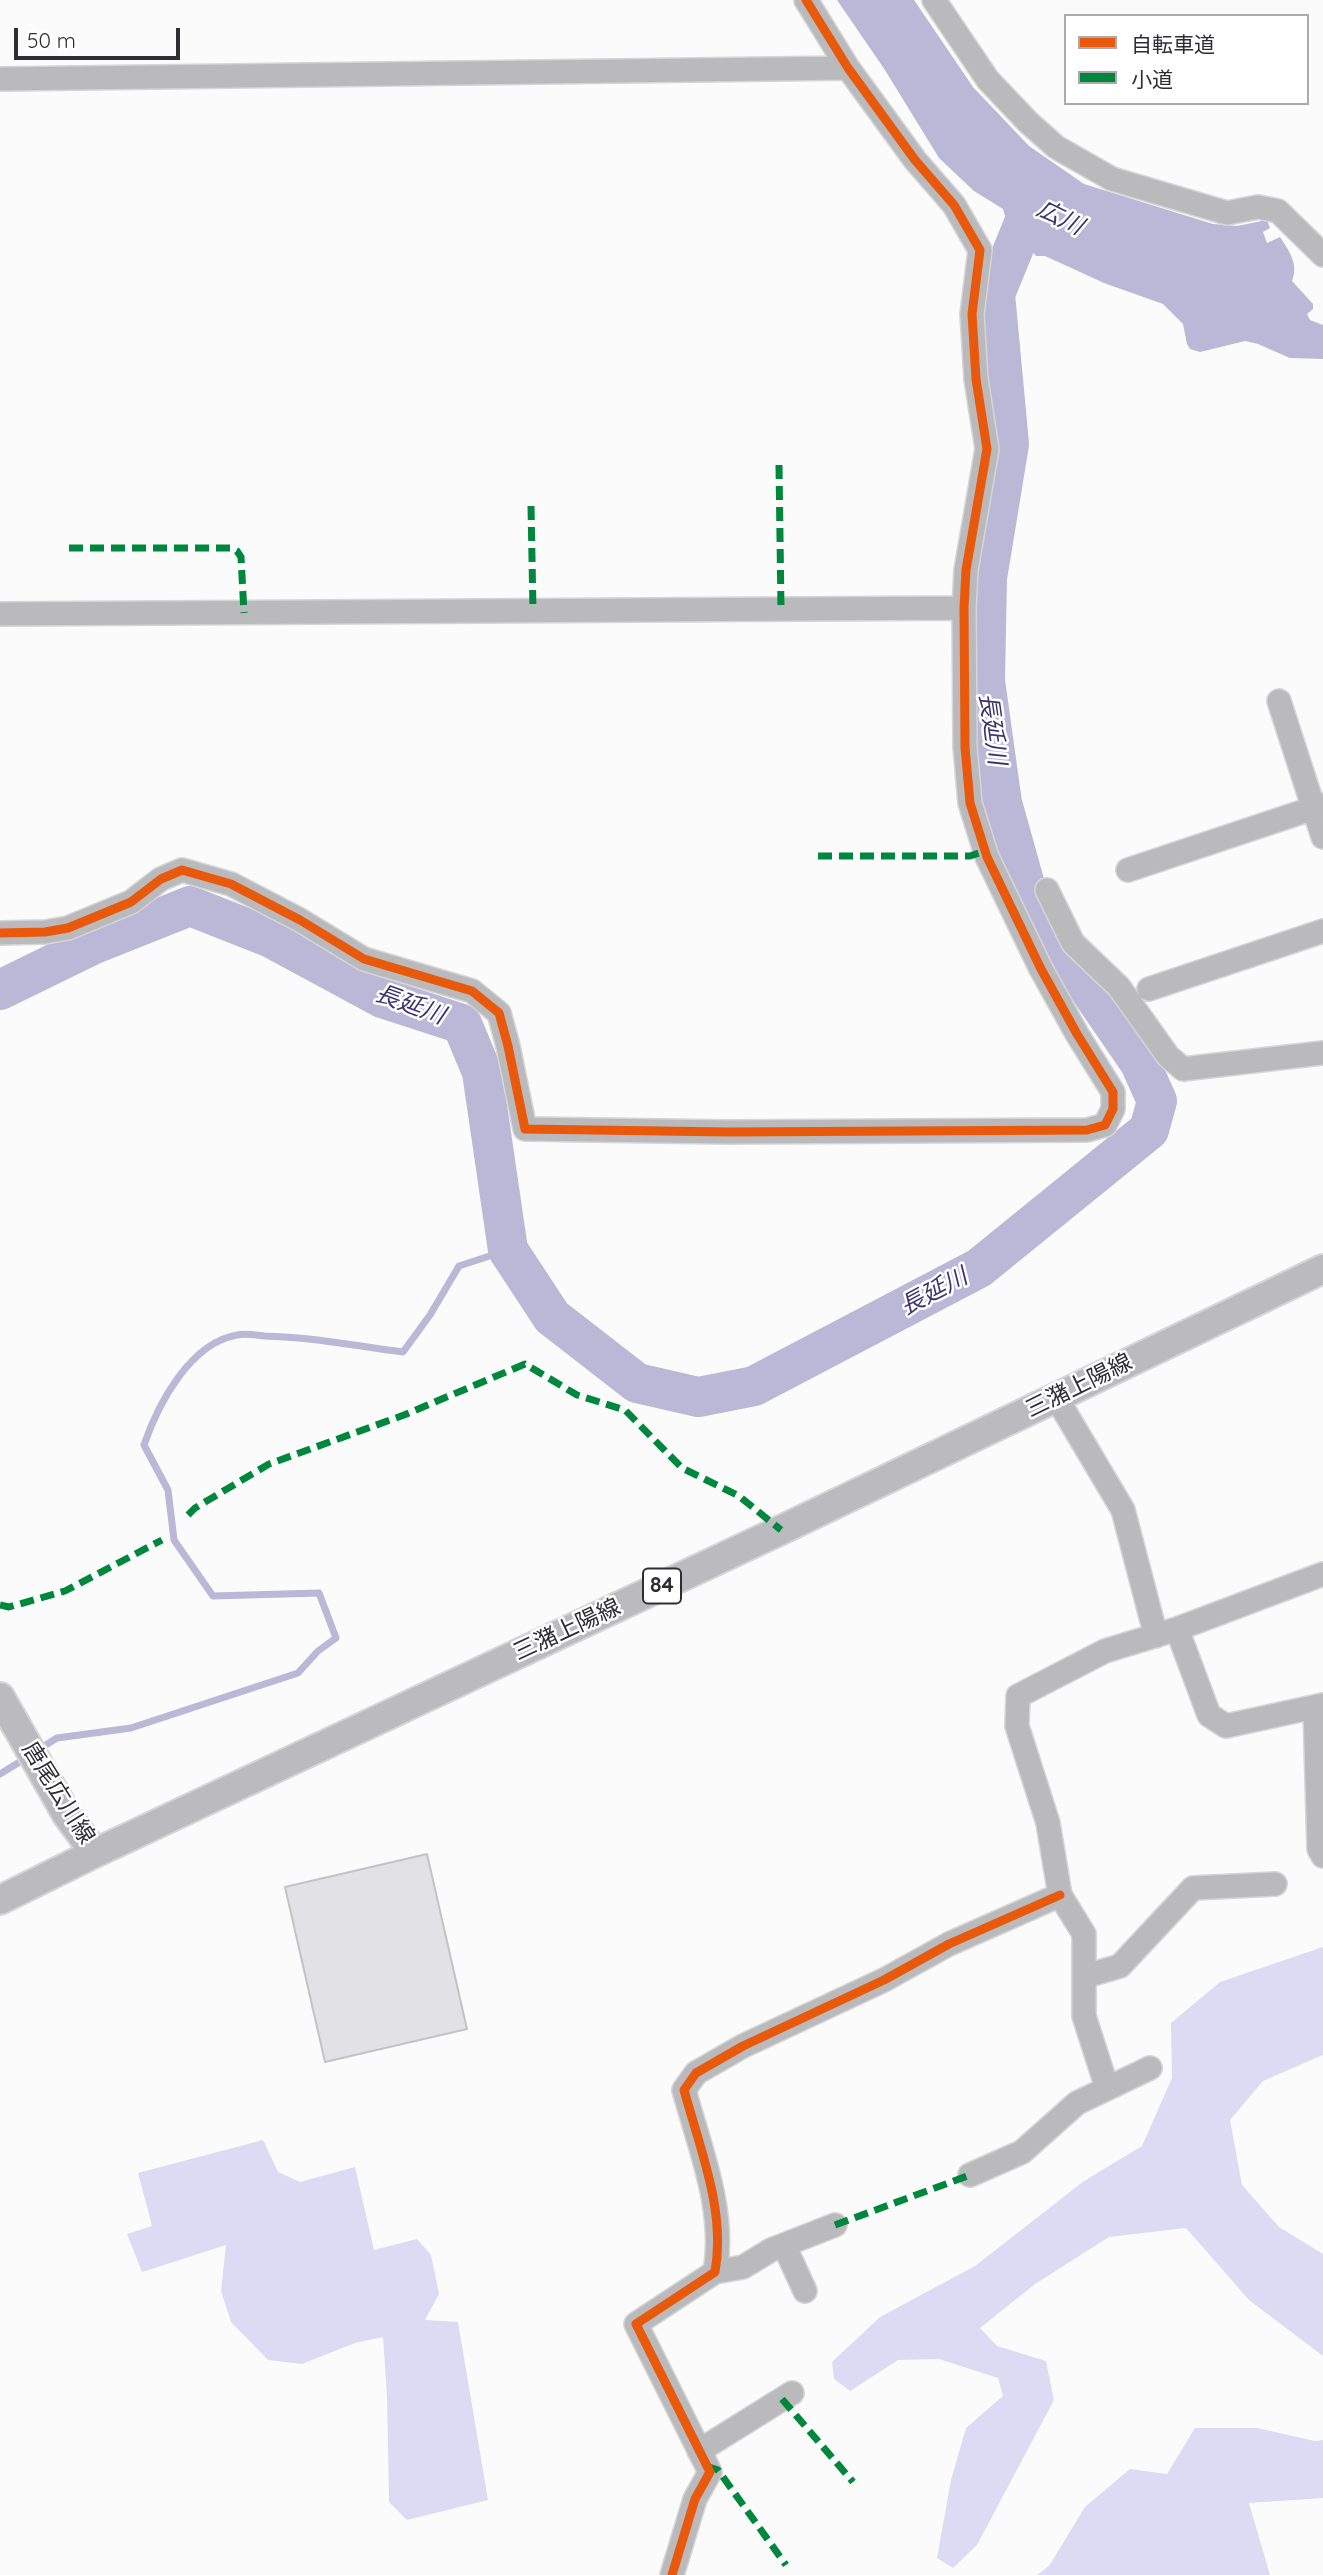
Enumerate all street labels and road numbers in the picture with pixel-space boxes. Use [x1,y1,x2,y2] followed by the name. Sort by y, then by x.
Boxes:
[1021,1348,1137,1424] street label: 三潴上陽線
[643,1568,681,1604] road number: 84
[509,1593,625,1667] street label: 三潴上陽線
[16,1737,100,1849] street label: 唐尾広川線

